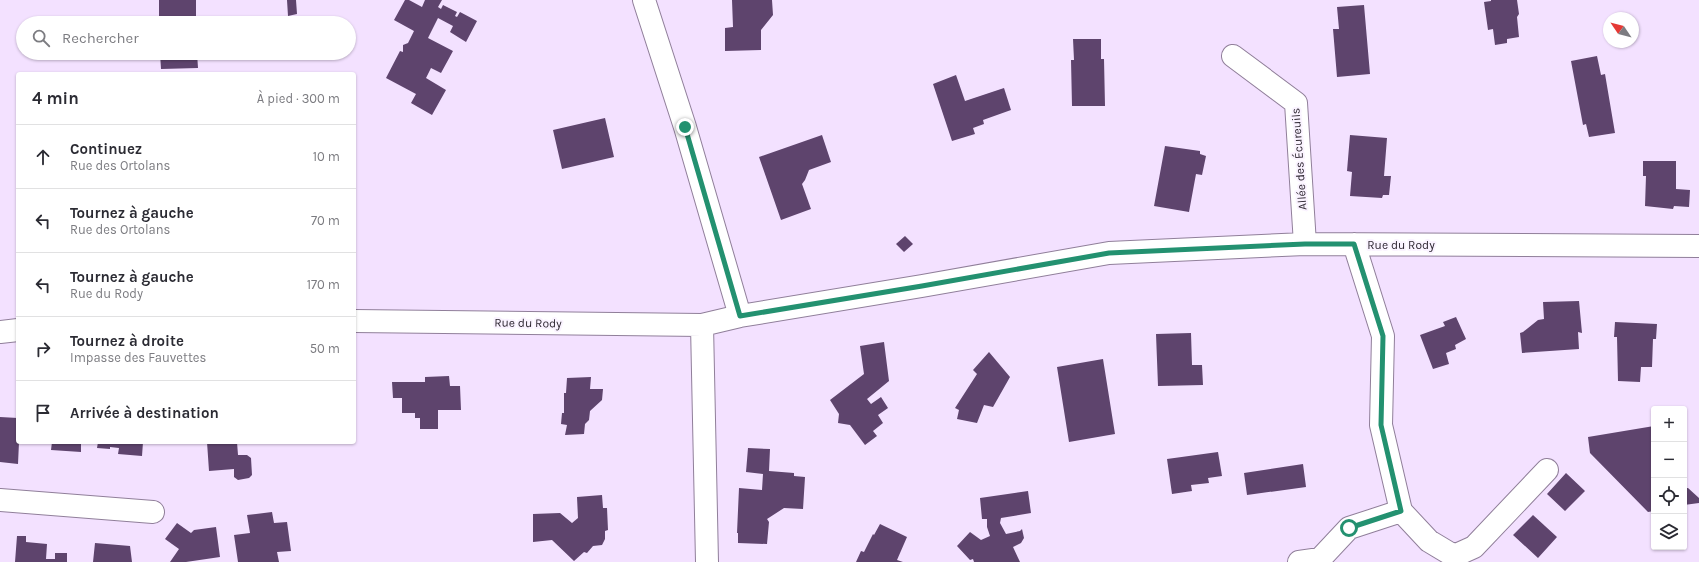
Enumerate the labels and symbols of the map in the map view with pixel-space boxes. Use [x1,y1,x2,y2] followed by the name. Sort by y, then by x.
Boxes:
[1603,12,1639,48] north arrow
[1287,107,1310,211] street label: Allée des Écureuils
[676,118,694,136] route end
[1367,238,1435,252] street label: Rue du Rody
[494,315,562,331] street label: Rue du Rody
[1340,519,1358,537] route start

